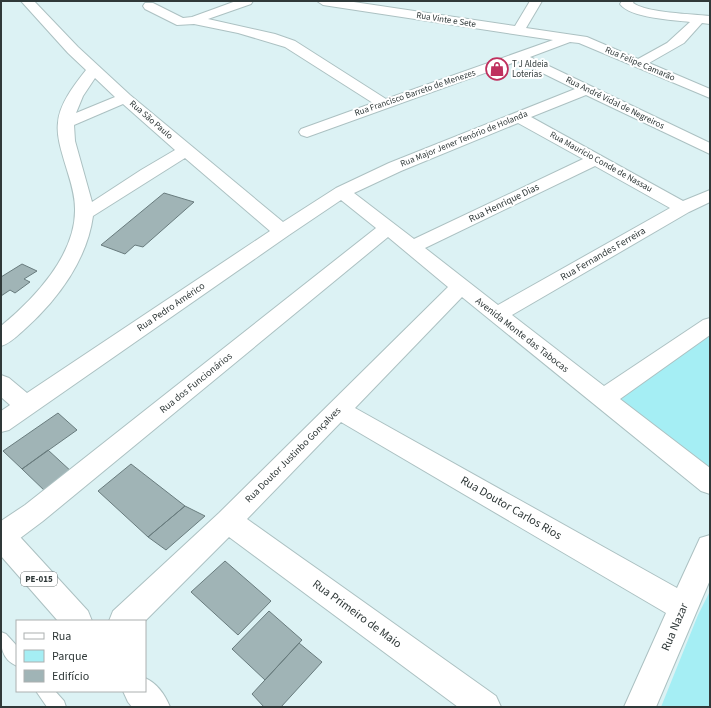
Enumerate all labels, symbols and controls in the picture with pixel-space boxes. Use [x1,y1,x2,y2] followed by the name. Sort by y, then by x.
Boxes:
[415,9,477,31] street label: Rua Vinte e Sete
[603,43,677,85] street label: Rua Felipe Camarão
[484,56,510,82] shop icon: T J Aldeia Loterias
[512,58,548,81] place label: T J Aldeia Loterias
[353,66,477,120] street label: Rua Francisco Barreto de Menezes
[563,73,667,133] street label: Rua André Vidal de Negreiros
[126,97,176,143] street label: Rua São Paulo
[398,107,530,171] street label: Rua Major Jener Tenório de Holanda
[547,128,655,196] street label: Rua Maurício Conde de Nassau
[466,180,542,226] street label: Rua Henrique Dias
[558,224,648,284] street label: Rua Fernandes Ferreira
[134,279,208,335] street label: Rua Pedro Américo
[472,294,572,376] street label: Avenida Monte das Tabocas
[157,349,235,417] street label: Rua dos Funcionários
[242,404,344,506] street label: Rua Doutor Justinbo Gonçalves
[457,472,565,544] street label: Rua Doutor Carlos Rios
[21,572,57,586] road number: PE-015
[309,576,405,652] street label: Rua Primeiro de Maio
[657,600,693,654] street label: Rua Nazar
[16,620,146,692] legend
[52,628,71,645] text: Rua
[52,648,88,665] text: Parque
[52,668,89,685] text: Edifício

